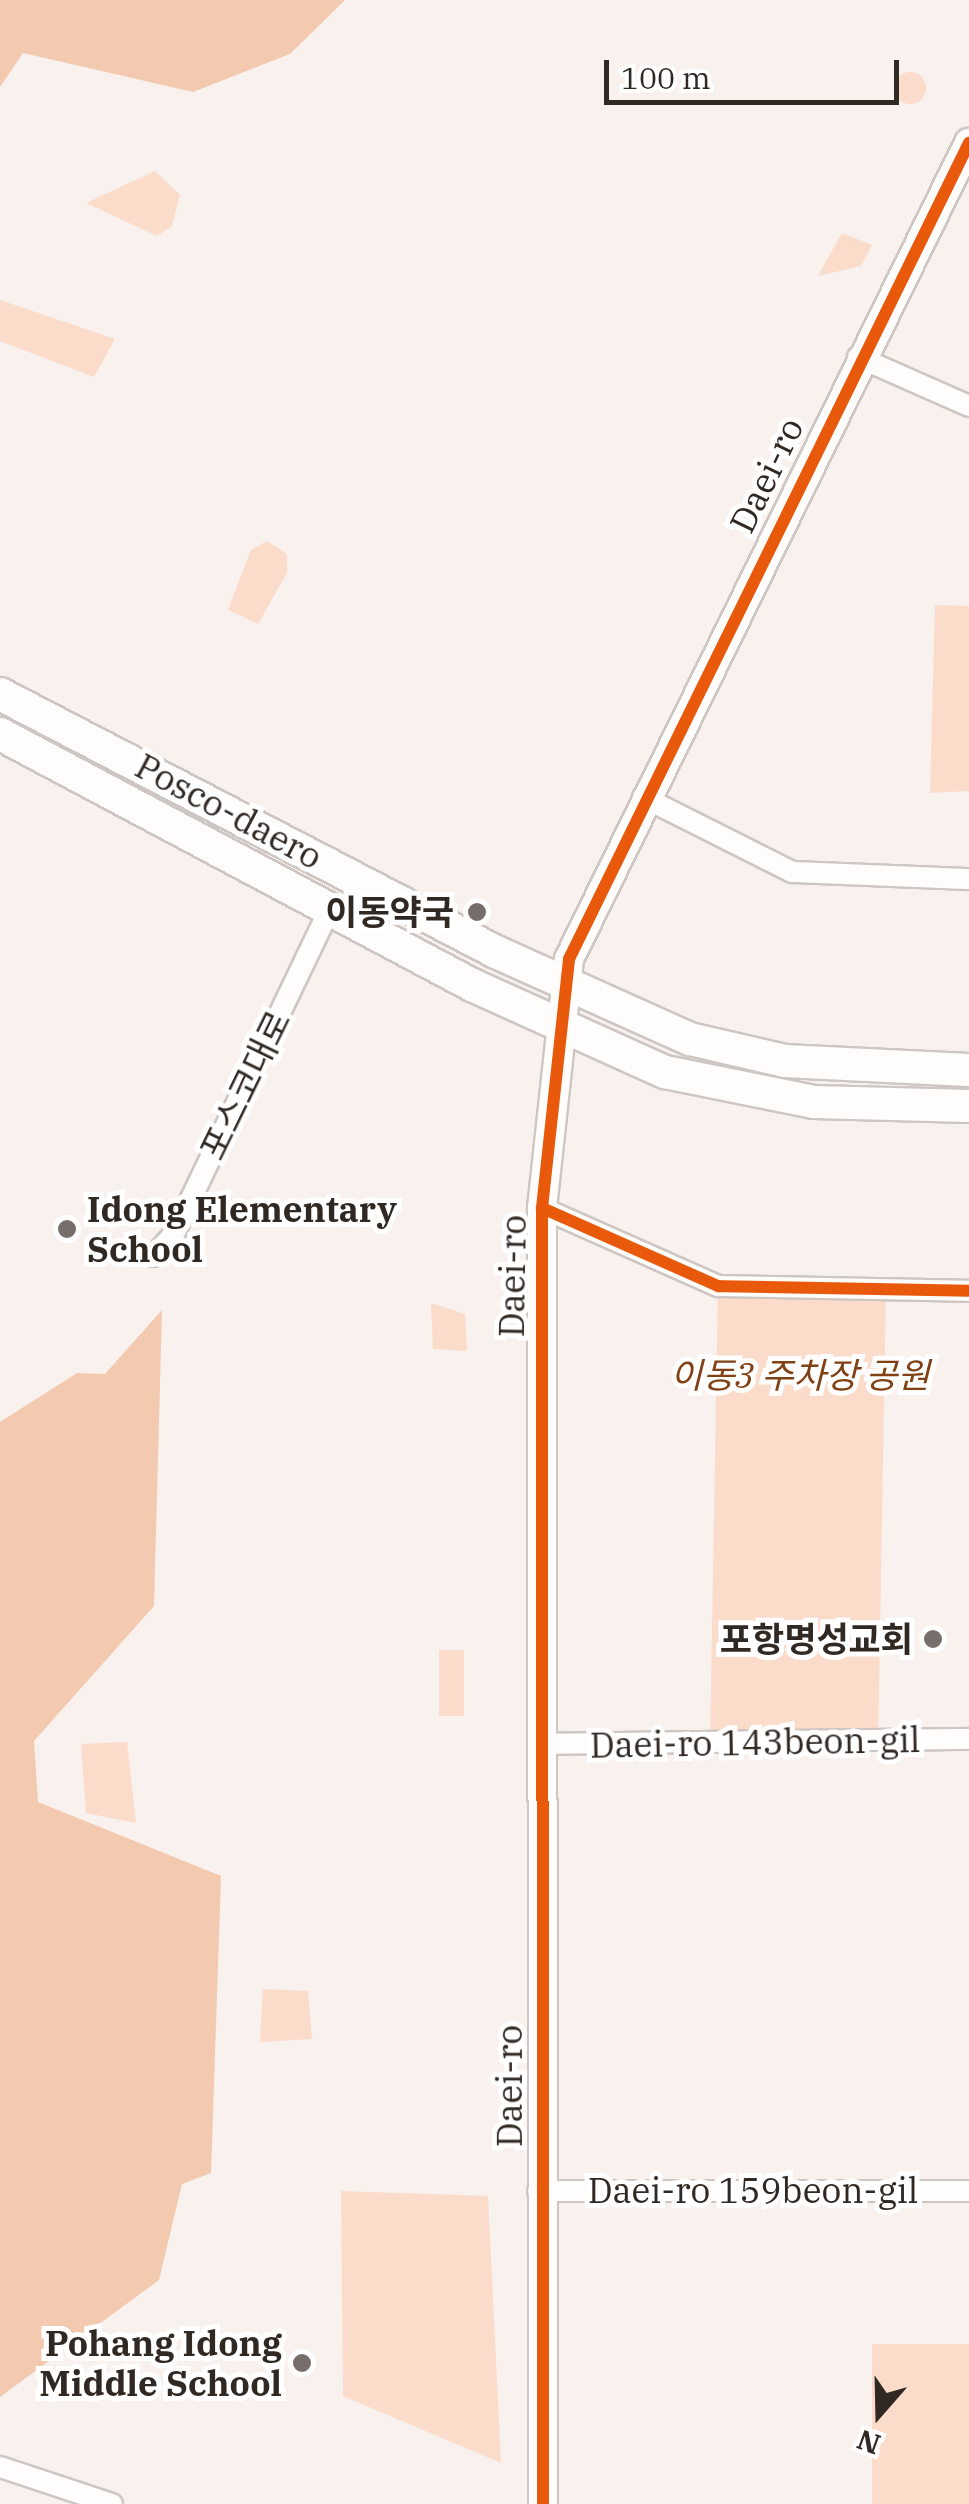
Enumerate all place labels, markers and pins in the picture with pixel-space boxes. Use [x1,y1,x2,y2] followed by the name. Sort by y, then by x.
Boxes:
[325,891,454,933] place label: 이동약국
[464,899,490,925] marker: 이동약국
[87,1188,397,1270] place label: Idong Elementary School
[56,1218,78,1240] marker: Idong Elementary School
[720,1618,913,1660] place label: 포항명성교회
[922,1628,944,1650] marker: 포항명성교회
[39,2322,282,2404] place label: Pohang Idong Middle School
[291,2352,313,2374] marker: Pohang Idong Middle School

